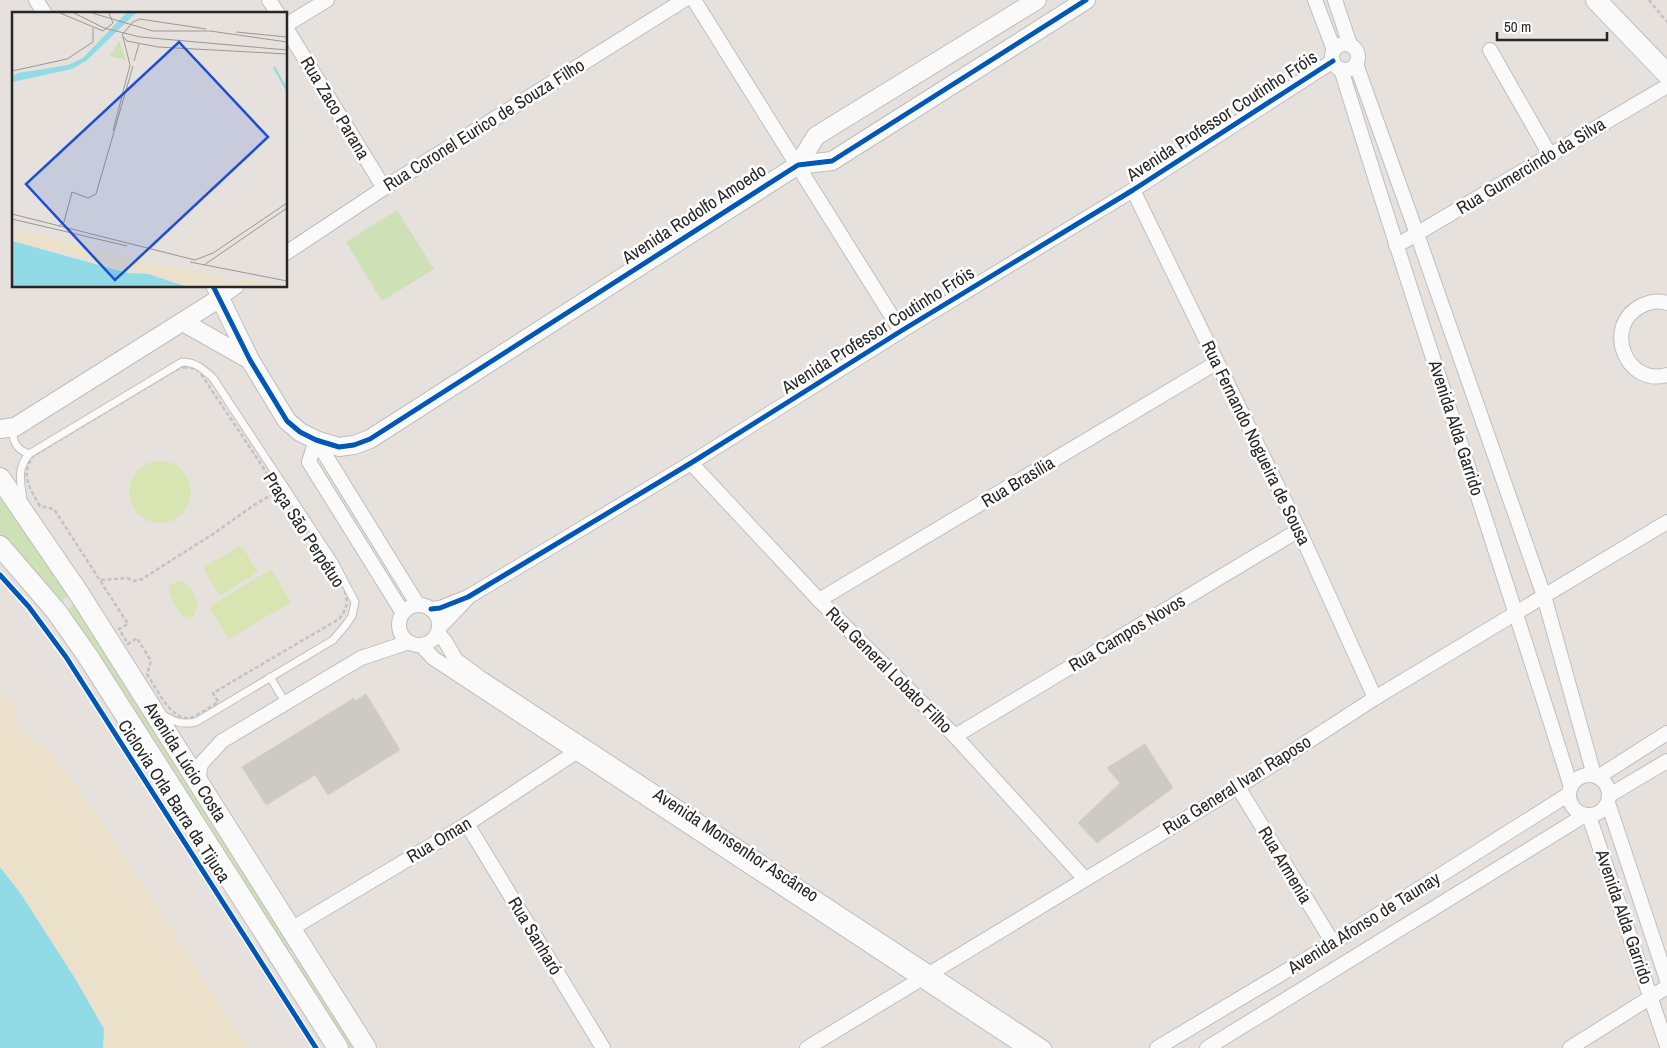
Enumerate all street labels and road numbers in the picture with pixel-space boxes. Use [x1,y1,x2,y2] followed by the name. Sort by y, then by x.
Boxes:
[1121,44,1322,187] street label: Avenida Professor Coutinho Fróis
[295,52,376,164] street label: Rua Zaco Parana
[378,52,589,197] street label: Rua Coronel Eurico de Souza Filho
[1452,111,1610,220] street label: Rua Gumercindo da Silva
[616,158,771,270] street label: Avenida Rodolfo Amoedo
[776,260,979,400] street label: Avenida Professor Coutinho Fróis
[1196,336,1317,549] street label: Rua Fernando Nogueira de Sousa
[1423,356,1490,499] street label: Avenida Alda Garrido
[976,450,1059,513] street label: Rua Brasília
[258,467,351,592] street label: Praça São Perpétuo
[1064,588,1190,677] street label: Rua Campos Novos
[820,601,958,739] street label: Rua General Lobato Filho
[138,696,233,826] street label: Avenida Lúcio Costa
[112,714,237,887] street label: Ciclovia Orla Barra da Tijuca
[1158,729,1316,840] street label: Rua General Ivan Raposo
[648,781,824,908] street label: Avenida Monsenhor Ascâneo
[402,810,476,869] street label: Rua Oman
[1253,821,1318,908] street label: Rua Armenia
[1589,845,1659,988] street label: Avenida Alda Garrido
[1282,865,1445,980] street label: Avenida Afonso de Taunay
[502,892,569,979] street label: Rua Sanharó

